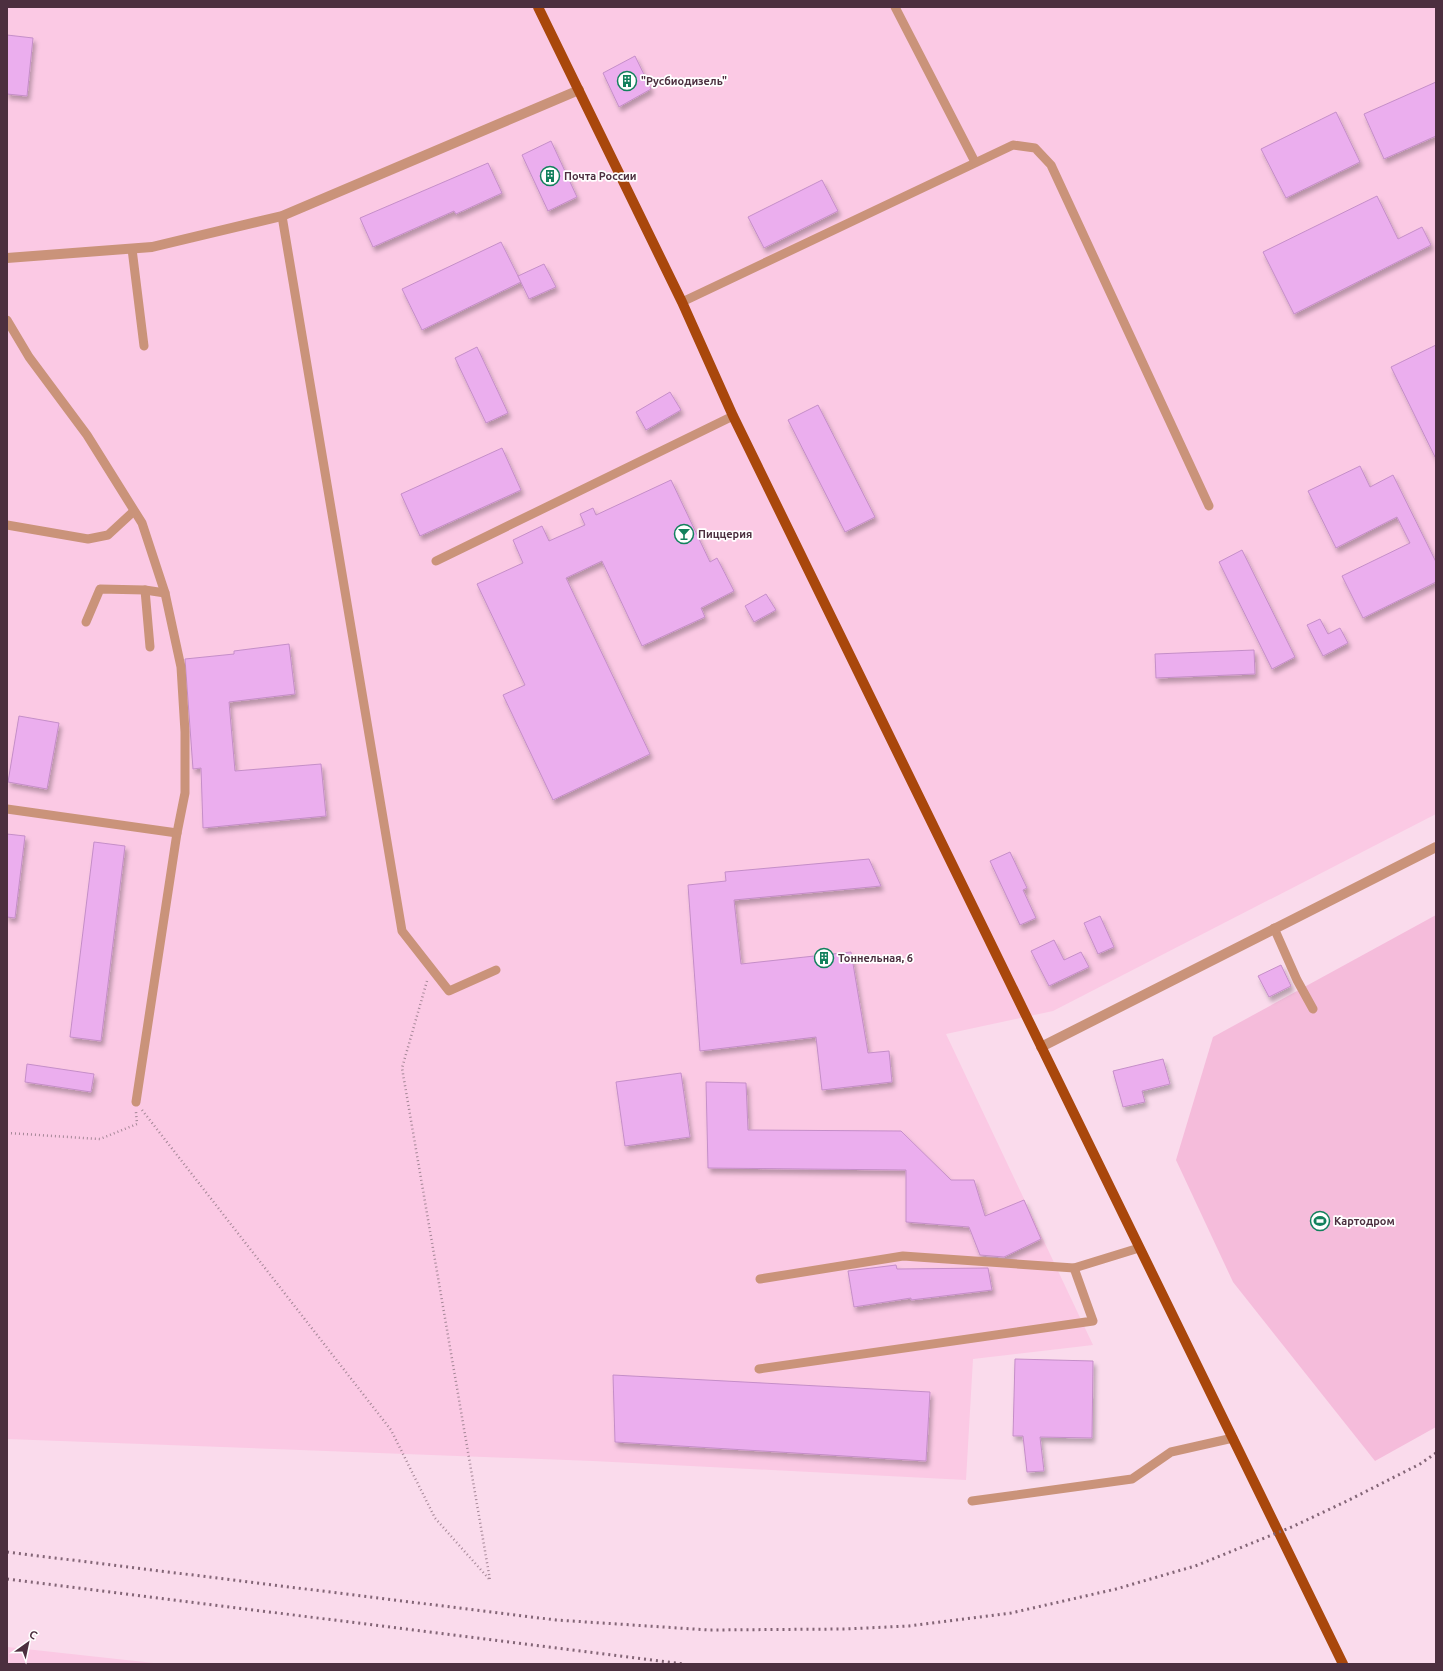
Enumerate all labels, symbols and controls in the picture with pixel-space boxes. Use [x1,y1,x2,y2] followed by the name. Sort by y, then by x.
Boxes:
[616,70,638,92] building icon: "Русбиодизель"
[641,75,727,87] place label: "Русбиодизель"
[539,165,561,187] building icon: Почта России
[564,170,637,182] place label: Почта России
[673,523,695,545] bar icon: Пиццерия
[698,528,752,540] place label: Пиццерия
[813,947,835,969] building icon: Тоннельная, 6
[838,952,913,964] place label: Тоннельная, 6
[1309,1210,1331,1232] sports icon: Картодром
[1334,1215,1395,1227] place label: Картодром
[8,1623,48,1663] north arrow
[27,1628,40,1642] text: С

